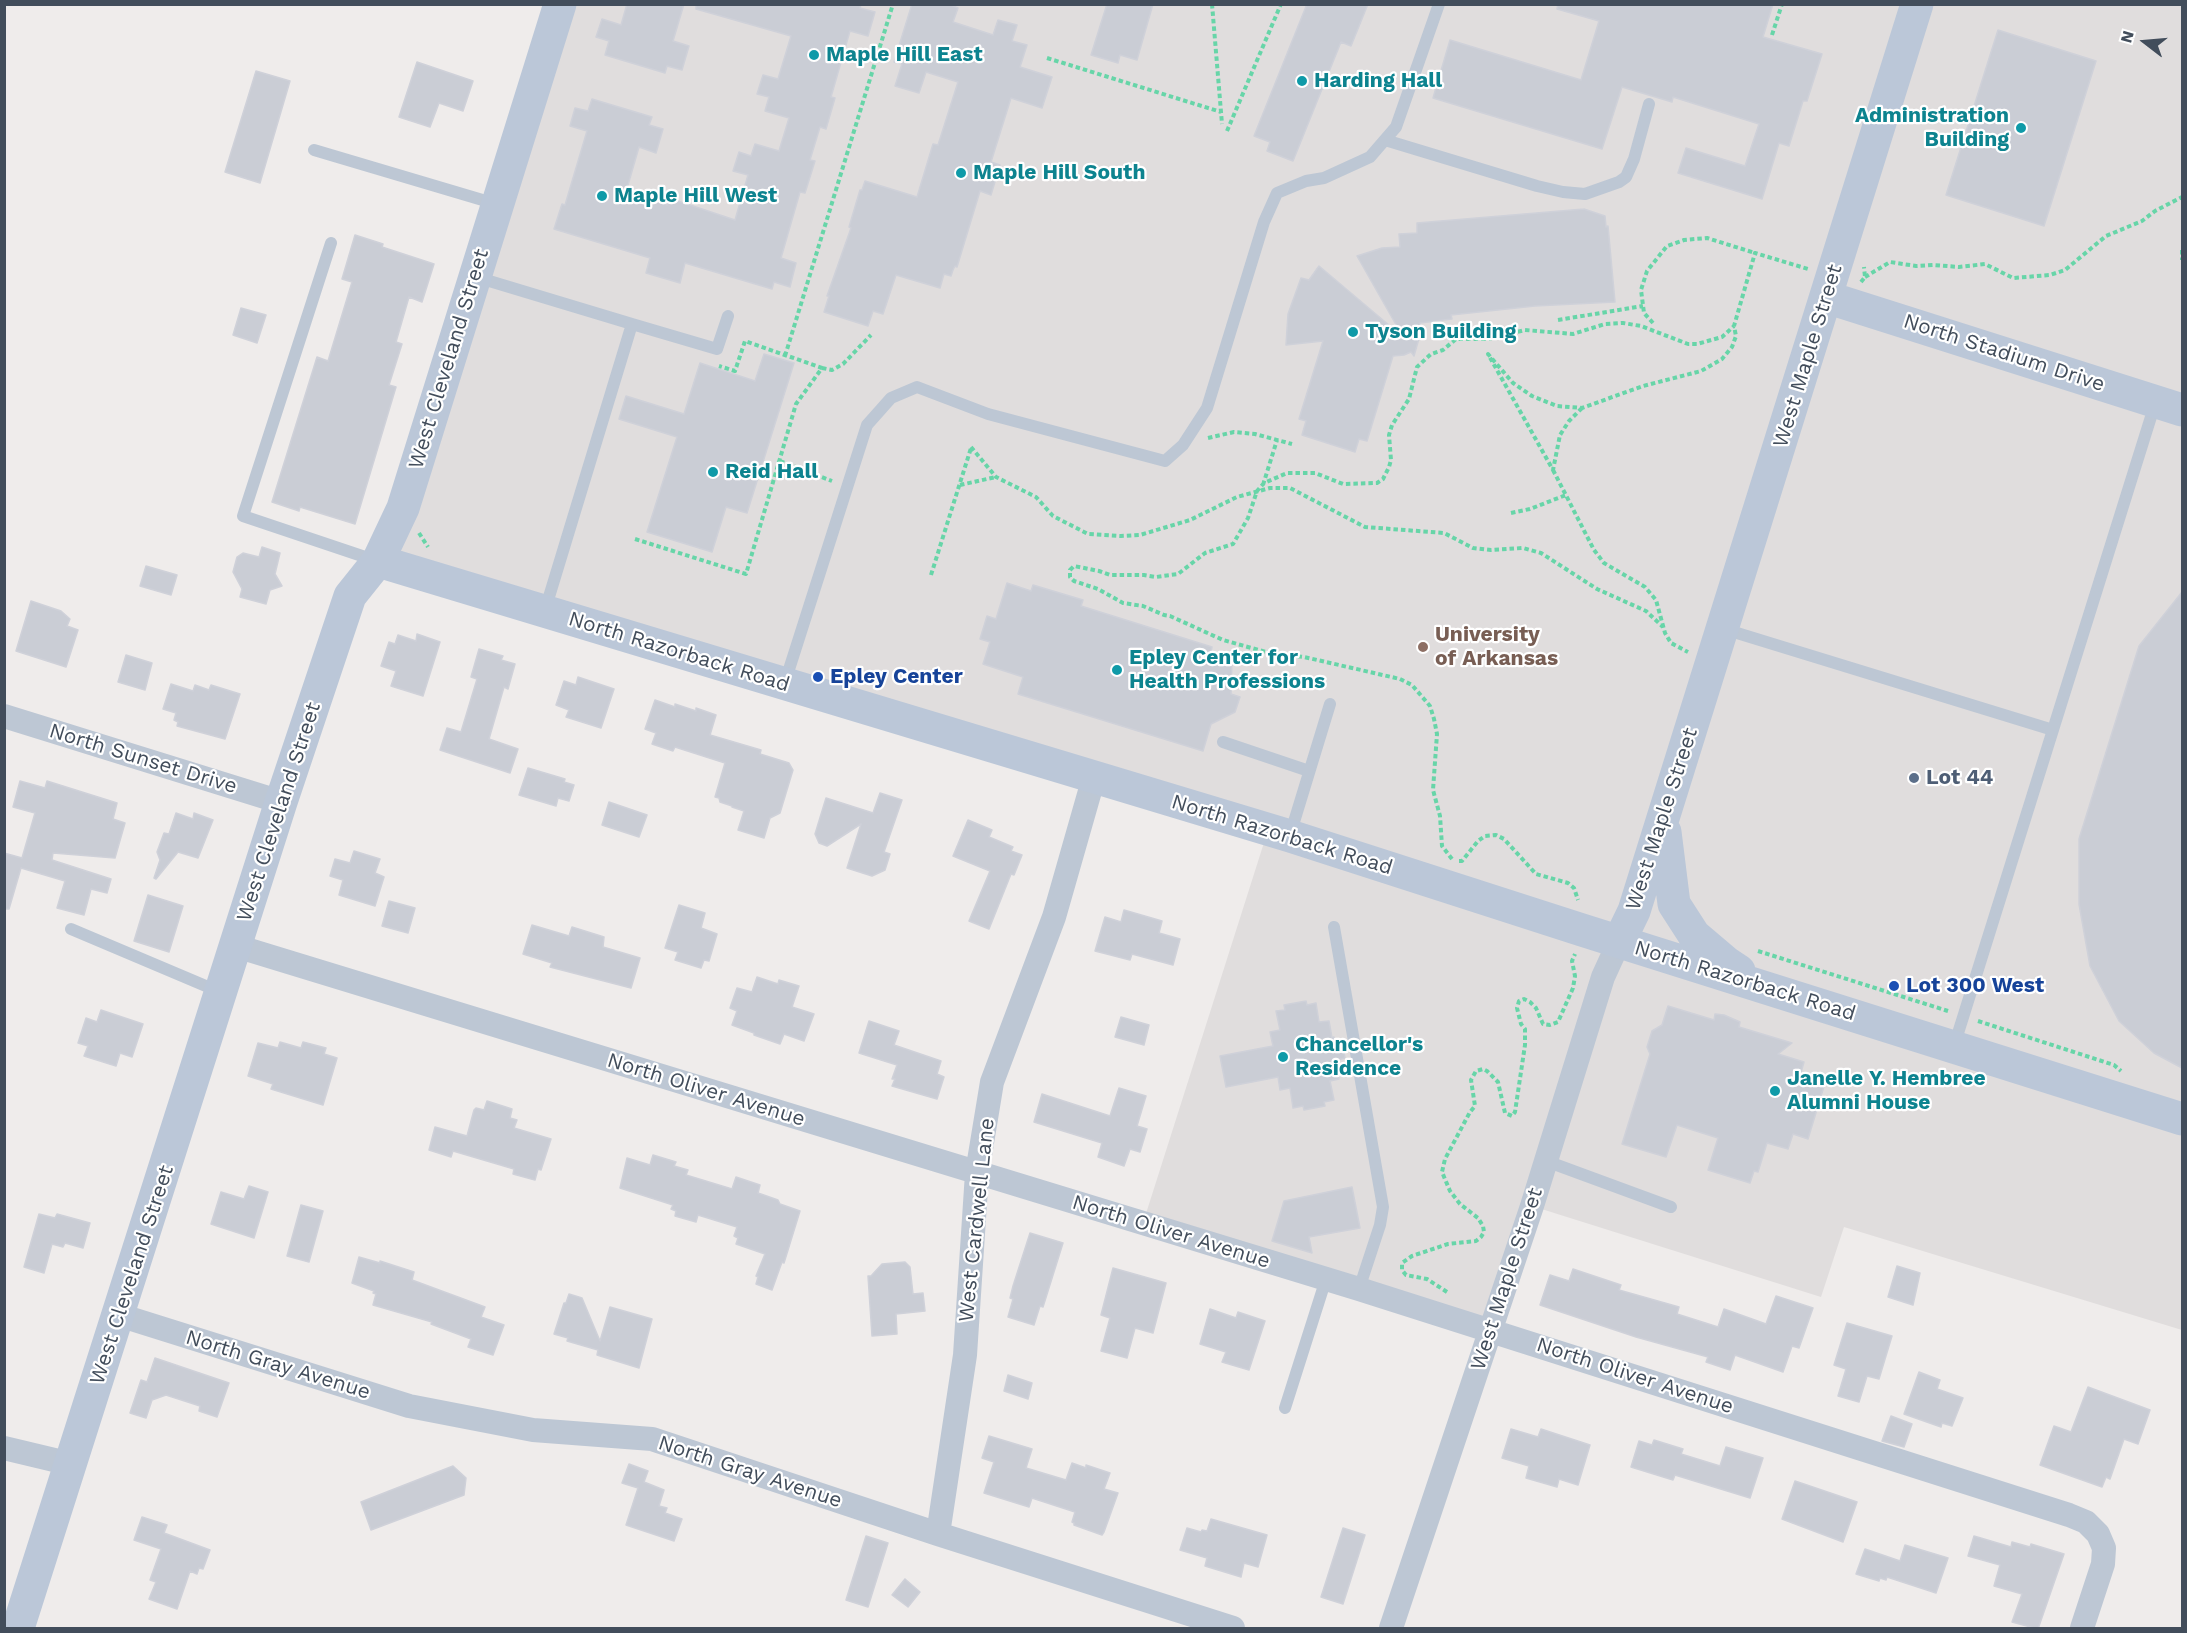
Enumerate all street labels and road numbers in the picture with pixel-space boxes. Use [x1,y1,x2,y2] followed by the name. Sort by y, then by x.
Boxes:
[403,246,495,472] street label: West Cleveland Street
[1768,261,1848,451] street label: West Maple Street
[1900,309,2108,397] street label: North Stadium Drive
[565,606,793,698] street label: North Razorback Road
[232,699,326,925] street label: West Cleveland Street
[46,718,240,800] street label: North Sunset Drive
[1621,725,1703,913] street label: West Maple Street
[1168,789,1396,881] street label: North Razorback Road
[1631,935,1859,1027] street label: North Razorback Road
[604,1048,808,1132] street label: North Oliver Avenue
[954,1117,1000,1323] street label: West Cardwell Lane
[85,1162,179,1388] street label: West Cleveland Street
[1466,1185,1548,1373] street label: West Maple Street
[1069,1190,1273,1274] street label: North Oliver Avenue
[183,1325,373,1405] street label: North Gray Avenue
[1533,1332,1737,1420] street label: North Oliver Avenue
[655,1430,845,1514] street label: North Gray Avenue

